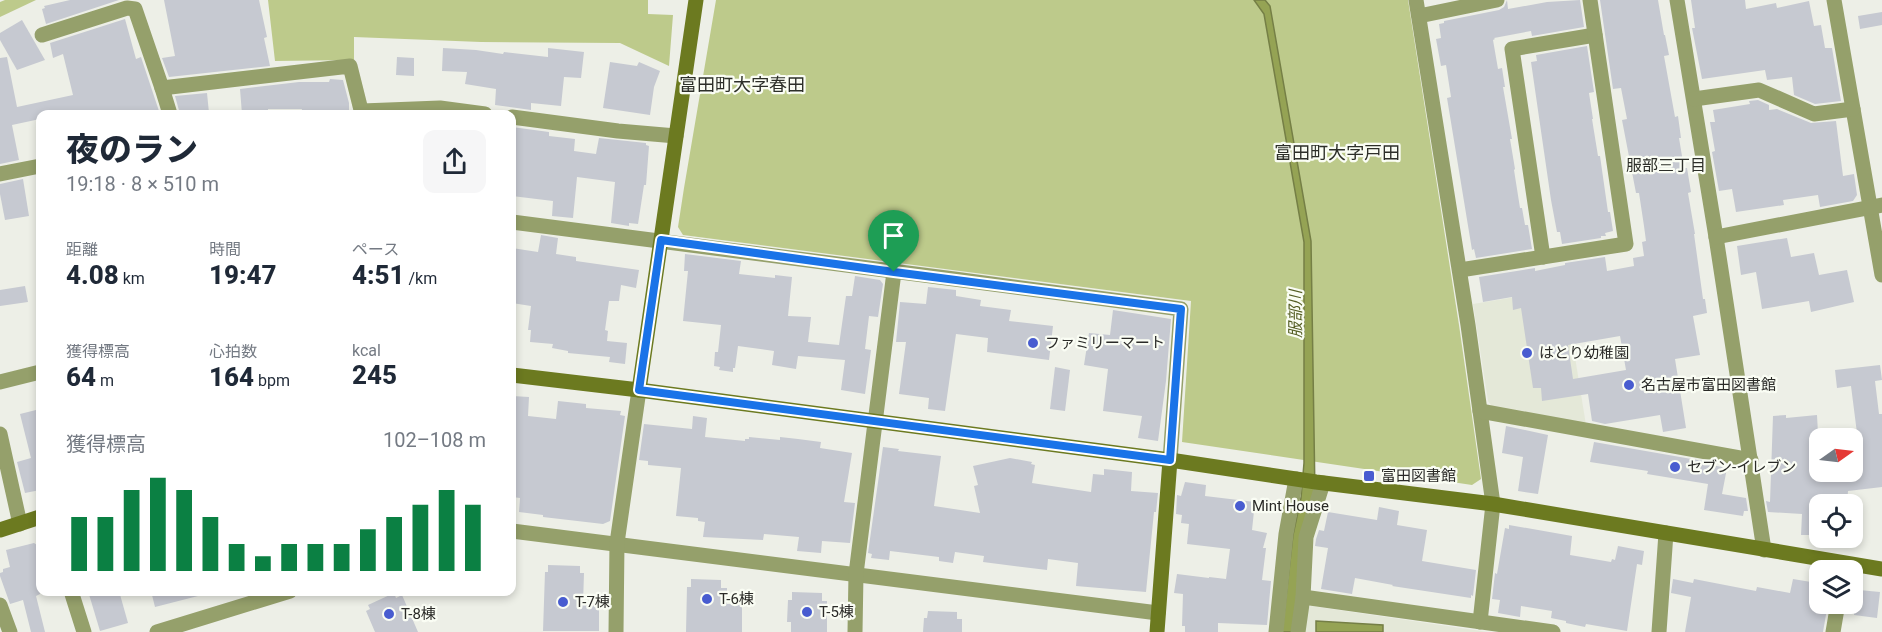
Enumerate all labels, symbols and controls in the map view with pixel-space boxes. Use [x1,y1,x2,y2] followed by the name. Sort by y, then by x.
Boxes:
[679,74,805,95] district label: 富田町大字春田
[66,130,198,169] text: 夜のラン
[423,130,486,193] button: share
[1274,142,1400,163] district label: 富田町大字戸田
[1626,156,1706,175] district label: 服部三丁目
[66,172,219,196] text: 19:18 · 8 × 510 m
[868,210,919,272] pin
[877,219,910,252] icon: arrive
[66,240,98,259] text: 距離
[209,240,241,259] text: 時間
[352,240,399,259] text: ペース
[66,260,119,290] text: 4.08
[209,260,277,290] text: 19:47
[352,260,405,290] text: 4:51
[119,269,145,288] text: km
[405,269,437,288] text: /km
[1286,288,1305,338] water label: 服部川
[1045,334,1165,352] place label: ファミリーマート
[1026,336,1040,350] marker: ファミリーマート
[352,341,381,360] text: kcal
[66,342,130,361] text: 獲得標高
[209,342,257,361] text: 心拍数
[1539,344,1629,362] place label: はとり幼稚園
[1520,346,1534,360] marker: はとり幼稚園
[352,360,397,390] text: 245
[66,362,96,392] text: 64
[209,362,254,392] text: 164
[96,371,114,390] text: m
[254,371,290,390] text: bpm
[1641,376,1776,394] place label: 名古屋市富田図書館
[1622,378,1636,392] marker: 名古屋市富田図書館
[383,428,486,452] text: 102–108 m
[1809,428,1863,482] north arrow
[1809,428,1863,614] map controls
[66,432,146,456] text: 獲得標高
[1687,458,1796,476] place label: セブン-イレブン
[1668,460,1682,474] marker: セブン-イレブン
[1381,467,1456,485] place label: 富田図書館
[1362,469,1376,483] marker: 富田図書館
[1809,494,1863,548] button: locate
[1252,497,1329,515] place label: Mint House
[1233,499,1247,513] marker: Mint House
[1809,560,1863,614] button: layers
[719,590,754,608] place label: T-6棟
[700,592,714,606] marker: T-6棟
[575,593,610,611] place label: T-7棟
[556,595,570,609] marker: T-7棟
[819,603,854,621] place label: T-5棟
[401,605,436,623] place label: T-8棟
[800,605,814,619] marker: T-5棟
[382,607,396,621] marker: T-8棟

